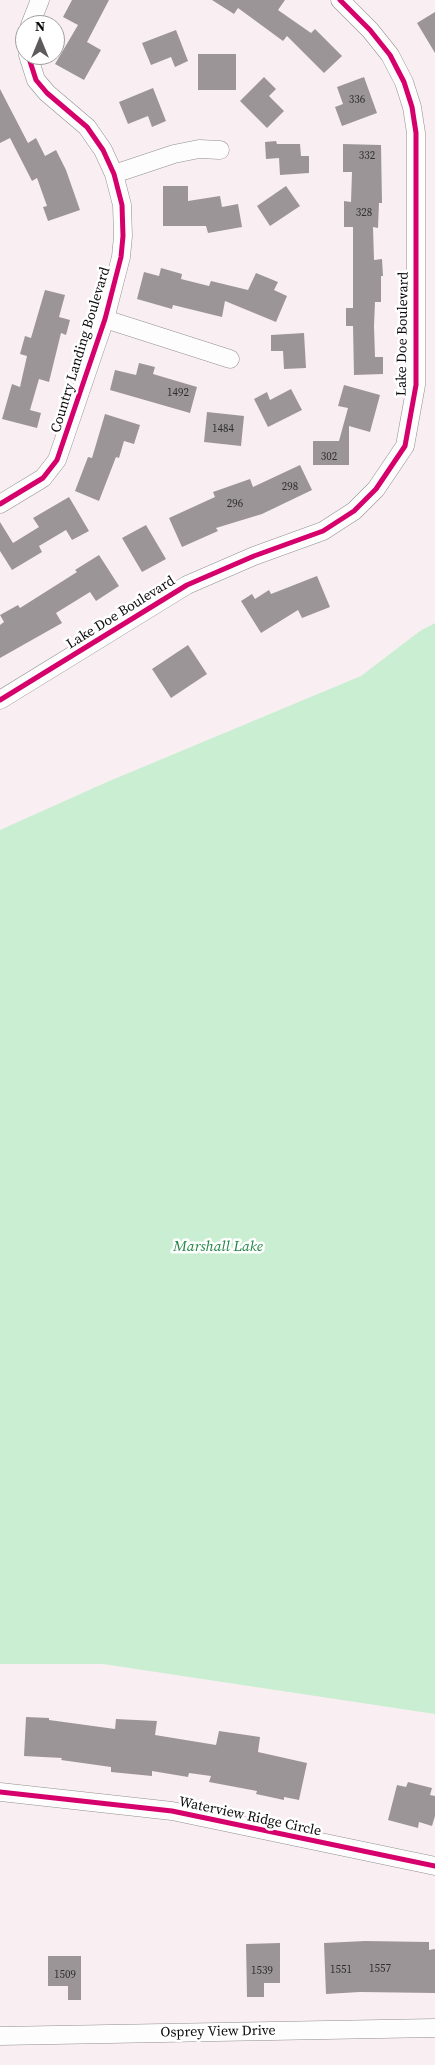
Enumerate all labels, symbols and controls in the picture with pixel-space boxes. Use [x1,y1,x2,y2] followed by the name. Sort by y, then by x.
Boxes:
[15,15,65,65] north arrow
[35,16,45,36] text: N
[349,93,365,107] house number: 336
[359,149,375,163] house number: 332
[356,206,372,220] house number: 328
[48,265,114,435] street label: Country Landing Boulevard
[394,272,412,396] street label: Lake Doe Boulevard
[167,386,189,400] house number: 1492
[212,422,234,436] house number: 1484
[321,450,337,464] house number: 302
[282,480,298,494] house number: 298
[227,497,243,511] house number: 296
[64,573,178,653] street label: Lake Doe Boulevard
[173,1238,263,1256] water label: Marshall Lake
[177,1794,323,1840] street label: Waterview Ridge Circle
[369,1962,391,1976] house number: 1557
[330,1963,352,1977] house number: 1551
[251,1964,273,1978] house number: 1539
[54,1968,76,1982] house number: 1509
[160,2023,276,2041] street label: Osprey View Drive

